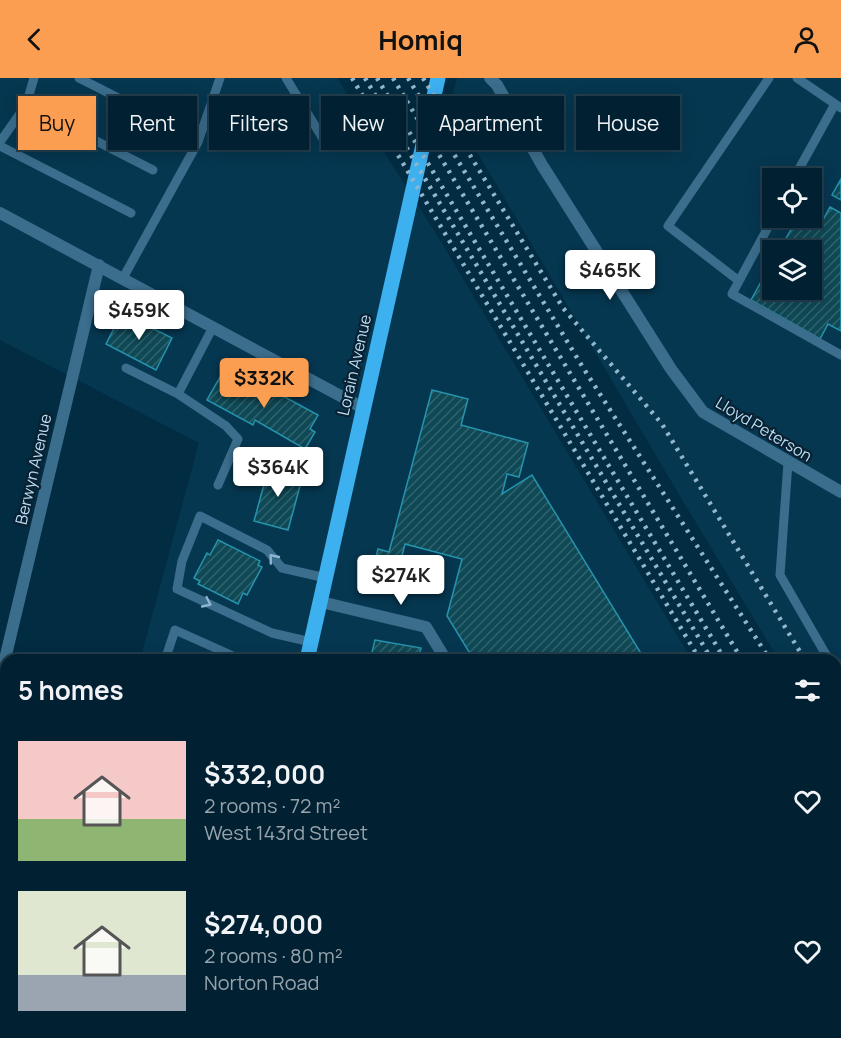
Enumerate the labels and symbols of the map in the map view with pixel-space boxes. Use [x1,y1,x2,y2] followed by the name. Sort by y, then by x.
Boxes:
[568,250,652,301] pin: $465K
[97,290,181,341] pin: $459K
[332,312,376,418] street label: Lorain Avenue
[222,358,306,409] pin: $332K
[712,391,816,467] street label: Lloyd Peterson
[10,411,56,527] street label: Berwyn Avenue
[236,447,320,498] pin: $364K
[270,554,281,565] one-way arrow
[359,555,443,606] pin: $274K
[200,595,211,607] one-way arrow

